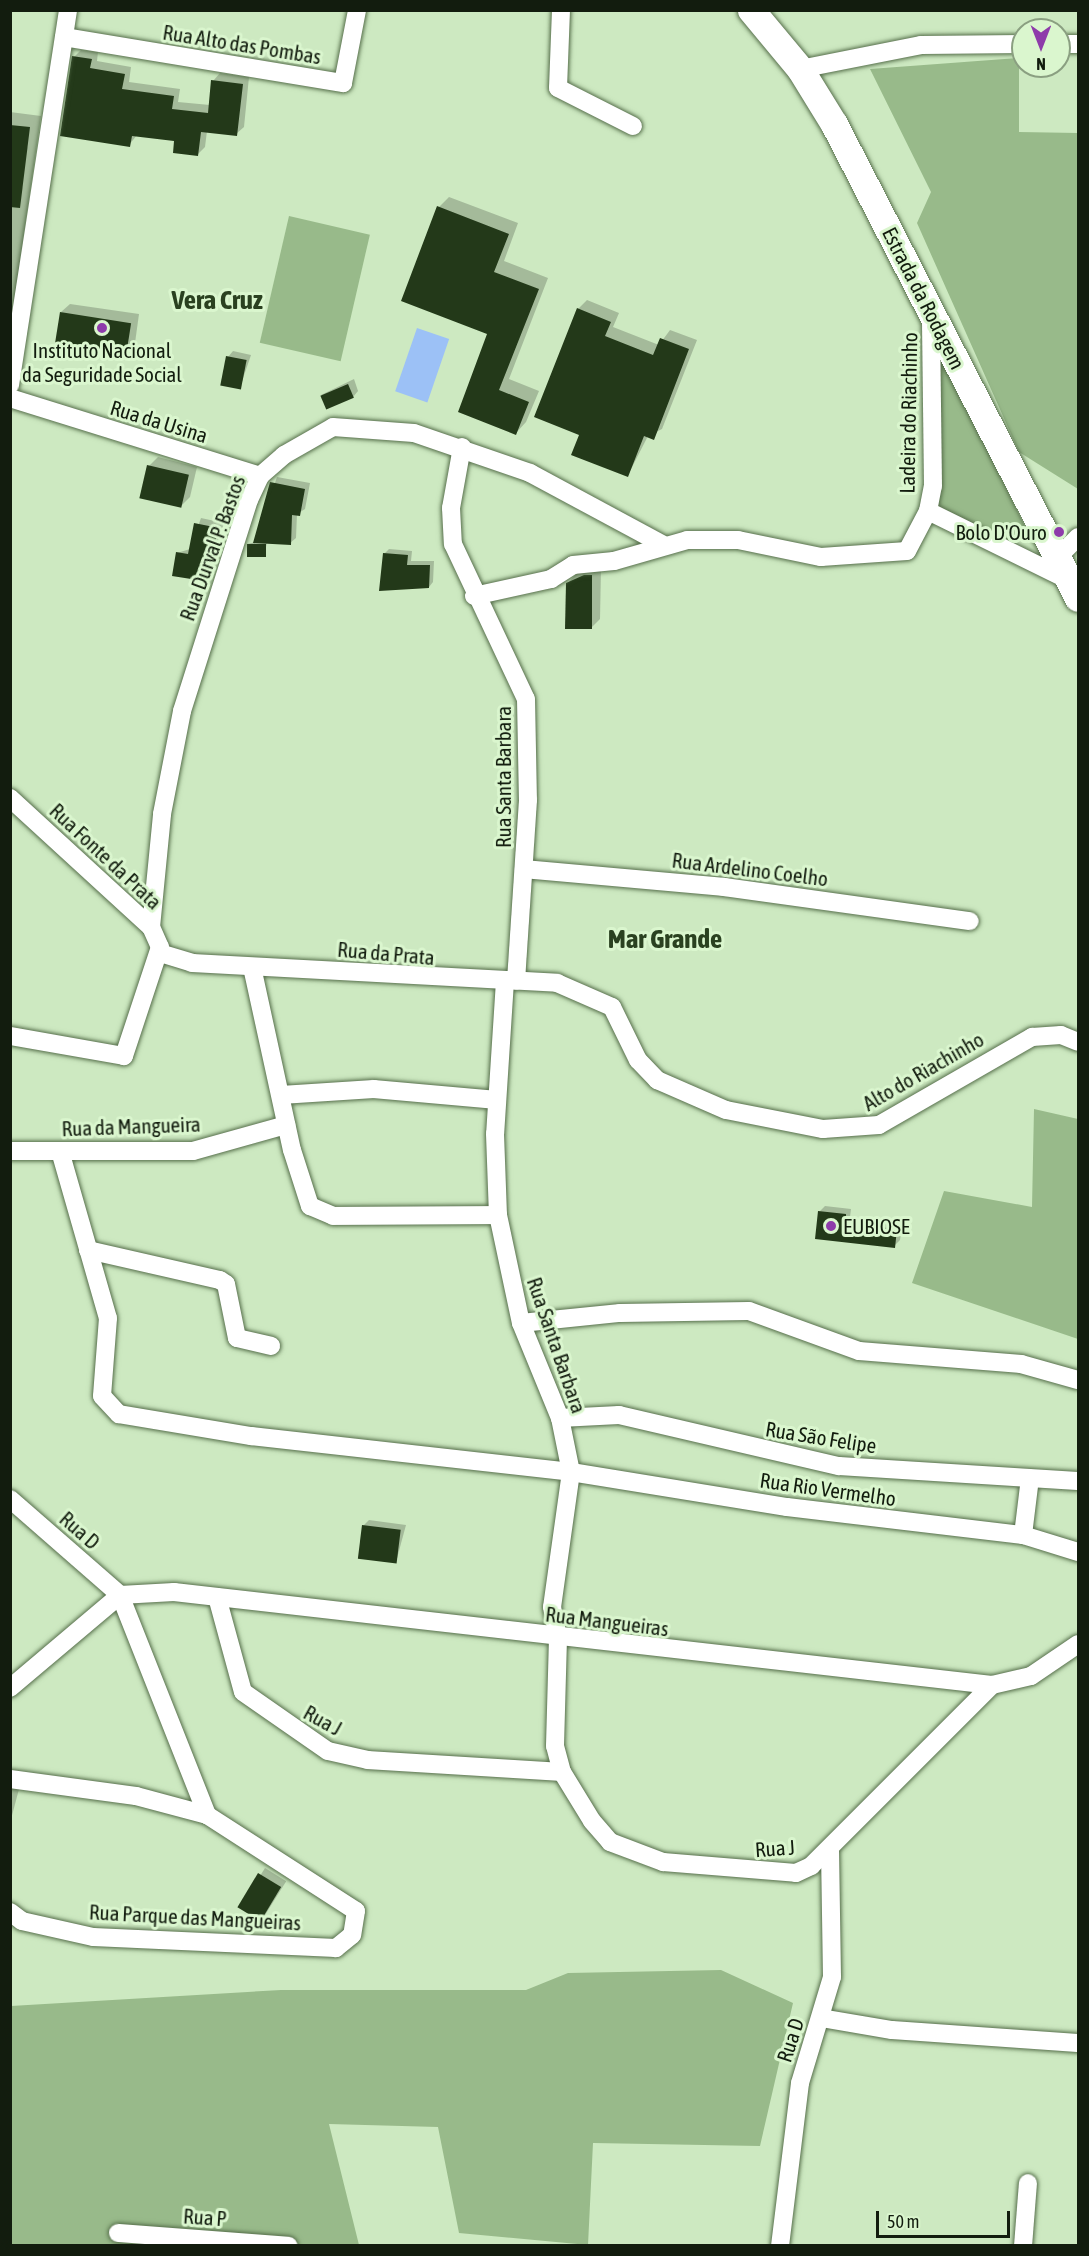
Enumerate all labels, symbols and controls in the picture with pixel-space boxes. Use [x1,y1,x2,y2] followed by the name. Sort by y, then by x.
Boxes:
[1011,18,1071,78] north arrow
[161,19,323,69] street label: Rua Alto das Pombas
[1036,55,1046,73] text: N
[877,223,971,373] street label: Estrada da Rodagem
[171,284,263,316] district label: Vera Cruz
[95,321,109,335] marker: Instituto Nacional da Seguridade Social
[894,332,922,494] street label: Ladeira do Riachinho
[22,337,182,387] place label: Instituto Nacional da Seguridade Social
[107,394,211,448] street label: Rua da Usina
[174,472,250,624] street label: Rua Durval P. Bastos
[955,519,1047,545] place label: Bolo D'Ouro
[1052,525,1066,539] marker: Bolo D'Ouro
[490,706,516,848] street label: Rua Santa Barbara
[45,798,167,914] street label: Rua Fonte da Prata
[671,847,829,891] street label: Rua Ardelino Coelho
[608,923,722,955] district label: Mar Grande
[336,936,436,970] street label: Rua da Prata
[858,1026,988,1116] street label: Alto do Riachinho
[61,1111,201,1141] street label: Rua da Mangueira
[843,1213,910,1239] place label: EUBIOSE
[824,1219,838,1233] marker: EUBIOSE
[522,1274,592,1416] street label: Rua Santa Barbara
[764,1416,878,1458] street label: Rua São Felipe
[758,1467,898,1511] street label: Rua Rio Vermelho
[55,1506,105,1554] street label: Rua D
[544,1601,670,1641] street label: Rua Mangueiras
[299,1699,347,1741] street label: Rua J
[754,1834,796,1862] street label: Rua J
[88,1899,302,1935] street label: Rua Parque das Mangueiras
[771,2015,809,2065] street label: Rua D
[879,2199,1012,2237] scale bar
[182,2203,228,2231] street label: Rua P
[887,2211,919,2232] text: 50 m

